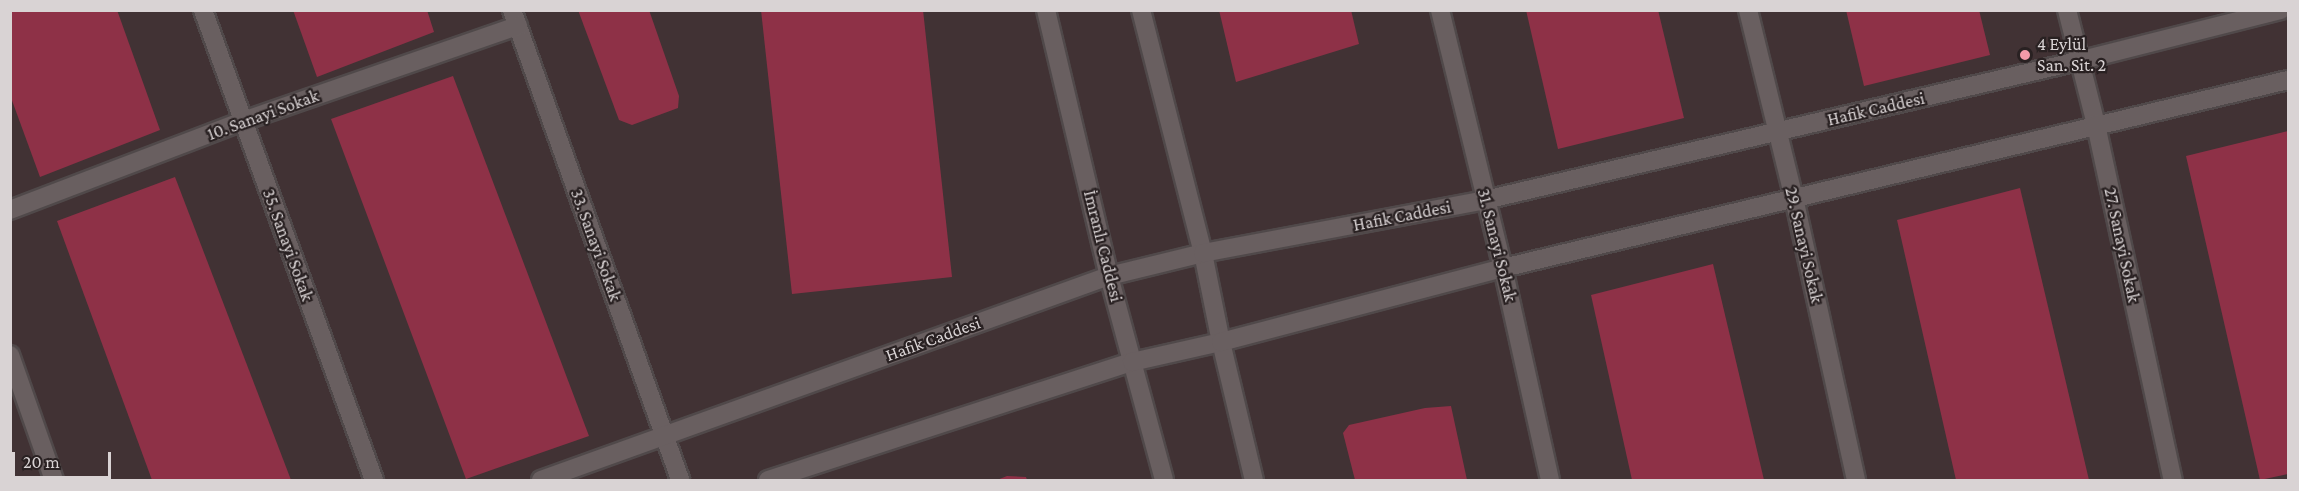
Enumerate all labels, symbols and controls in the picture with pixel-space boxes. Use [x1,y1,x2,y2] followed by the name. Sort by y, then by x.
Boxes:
[2037,34,2106,76] place label: 4 Eylül San. Sit. 2
[2018,48,2032,62] marker: 4 Eylül San. Sit. 2
[204,85,322,145] street label: 10. Sanayi Sokak
[1825,87,1927,131] street label: Hafik Caddesi
[1780,185,1828,305] street label: 29. Sanayi Sokak
[2099,185,2145,305] street label: 27. Sanayi Sokak
[258,186,318,304] street label: 35. Sanayi Sokak
[566,186,626,304] street label: 33. Sanayi Sokak
[1473,186,1521,304] street label: 31. Sanayi Sokak
[1079,188,1127,304] street label: İmranlı Caddesi
[1351,196,1453,236] street label: Hafik Caddesi
[883,312,983,366] street label: Hafik Caddesi
[15,440,114,478] scale bar
[23,452,60,472] text: 20 m

